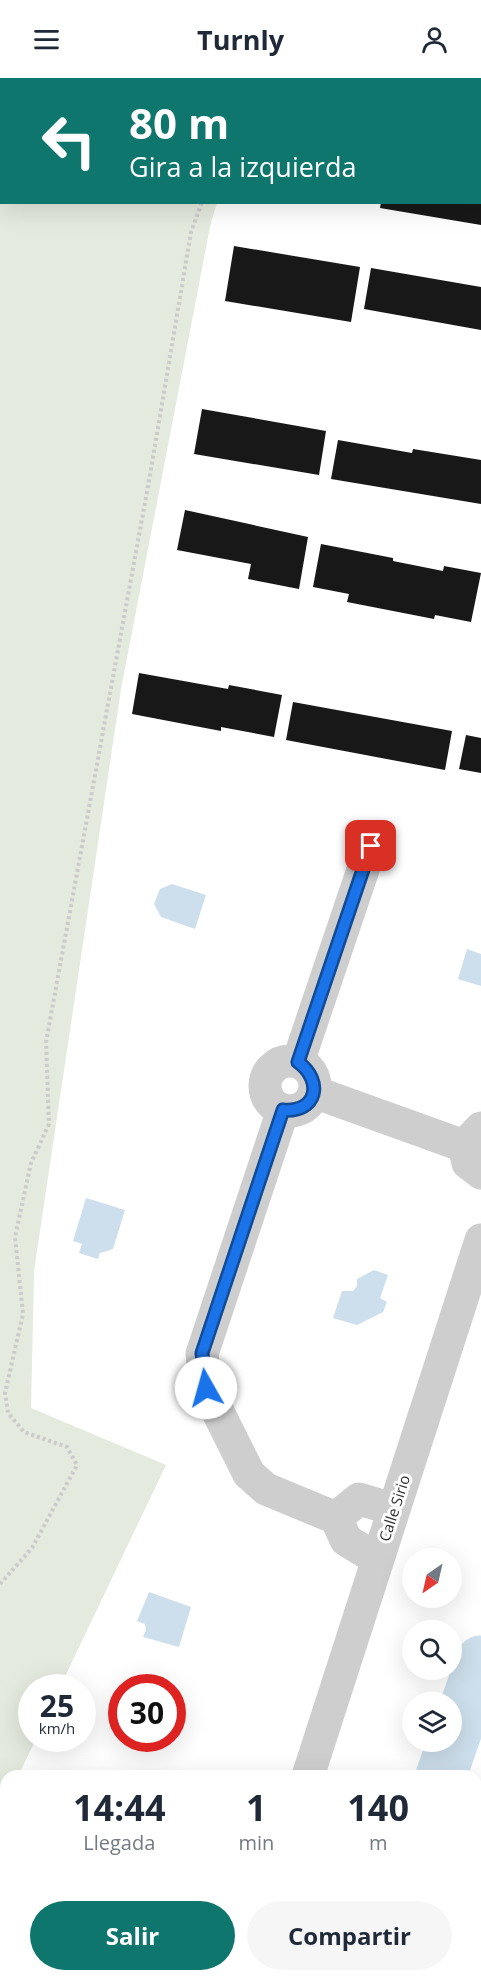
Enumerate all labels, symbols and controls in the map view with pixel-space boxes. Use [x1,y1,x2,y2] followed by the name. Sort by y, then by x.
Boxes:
[197,21,284,58] text: Turnly
[30,23,63,56] icon: menu
[418,23,451,56] icon: person
[129,94,229,151] text: 80 m
[30,102,108,180] icon: left
[129,148,356,185] text: Gira a la izquierda
[345,820,396,871] pin
[354,829,387,862] icon: arrive
[174,1356,238,1420] position arrow
[374,1472,414,1544] street label: Calle Sirio
[402,1548,462,1608] north arrow
[402,1548,462,1752] map controls
[402,1620,462,1680] button: search
[108,1674,186,1752] speed limit sign: 30
[40,1685,74,1726] text: 25
[402,1692,462,1752] button: layers
[39,1718,75,1738] text: km/h
[73,1783,166,1832] text: 14:44
[246,1783,267,1832] text: 1
[347,1783,409,1832] text: 140
[83,1829,155,1856] text: Llegada
[238,1829,274,1856] text: min
[369,1829,387,1856] text: m
[30,1901,235,1970] button: Salir
[247,1901,452,1970] button: Compartir

